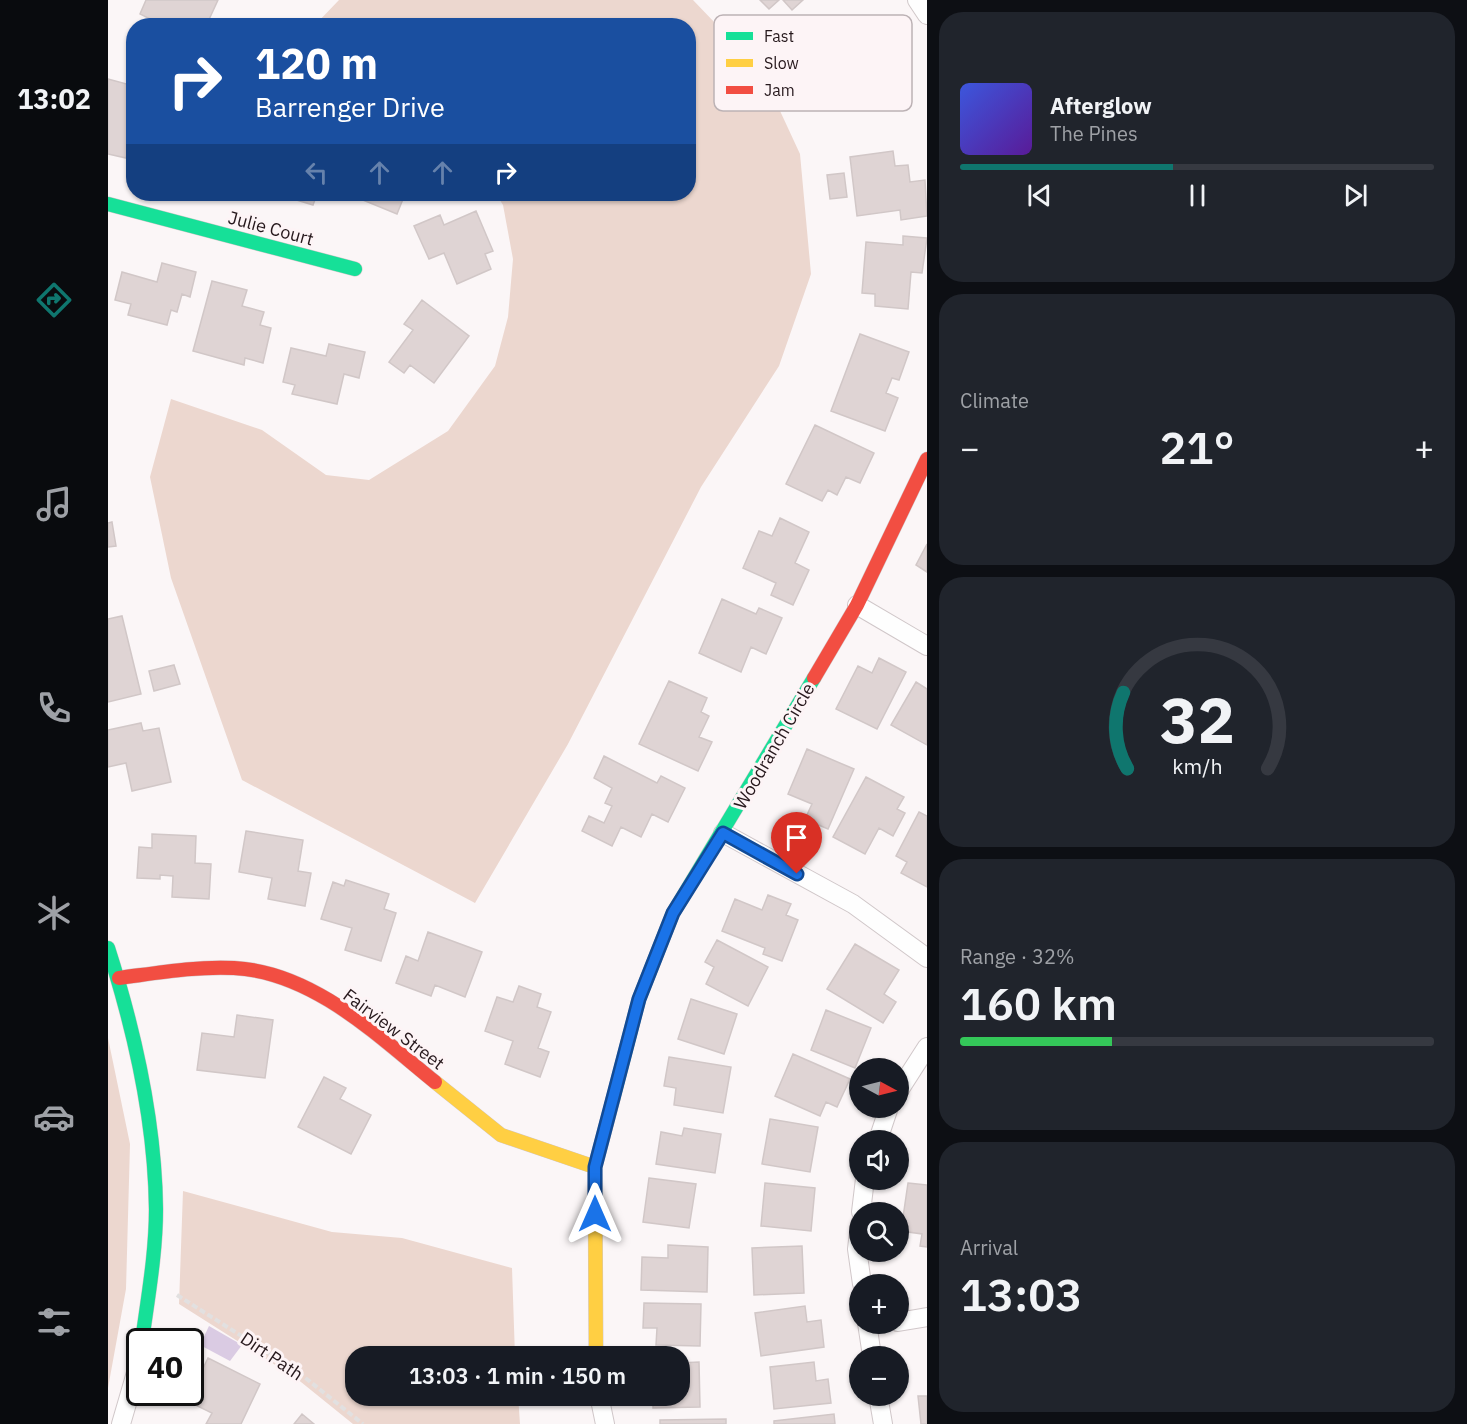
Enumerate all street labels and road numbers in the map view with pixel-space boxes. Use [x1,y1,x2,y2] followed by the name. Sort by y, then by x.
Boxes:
[226,206,316,250] street label: Julie Court
[728,679,820,813] street label: Woodranch Circle
[339,983,449,1075] street label: Fairview Street
[236,1327,308,1385] street label: Dirt Path

